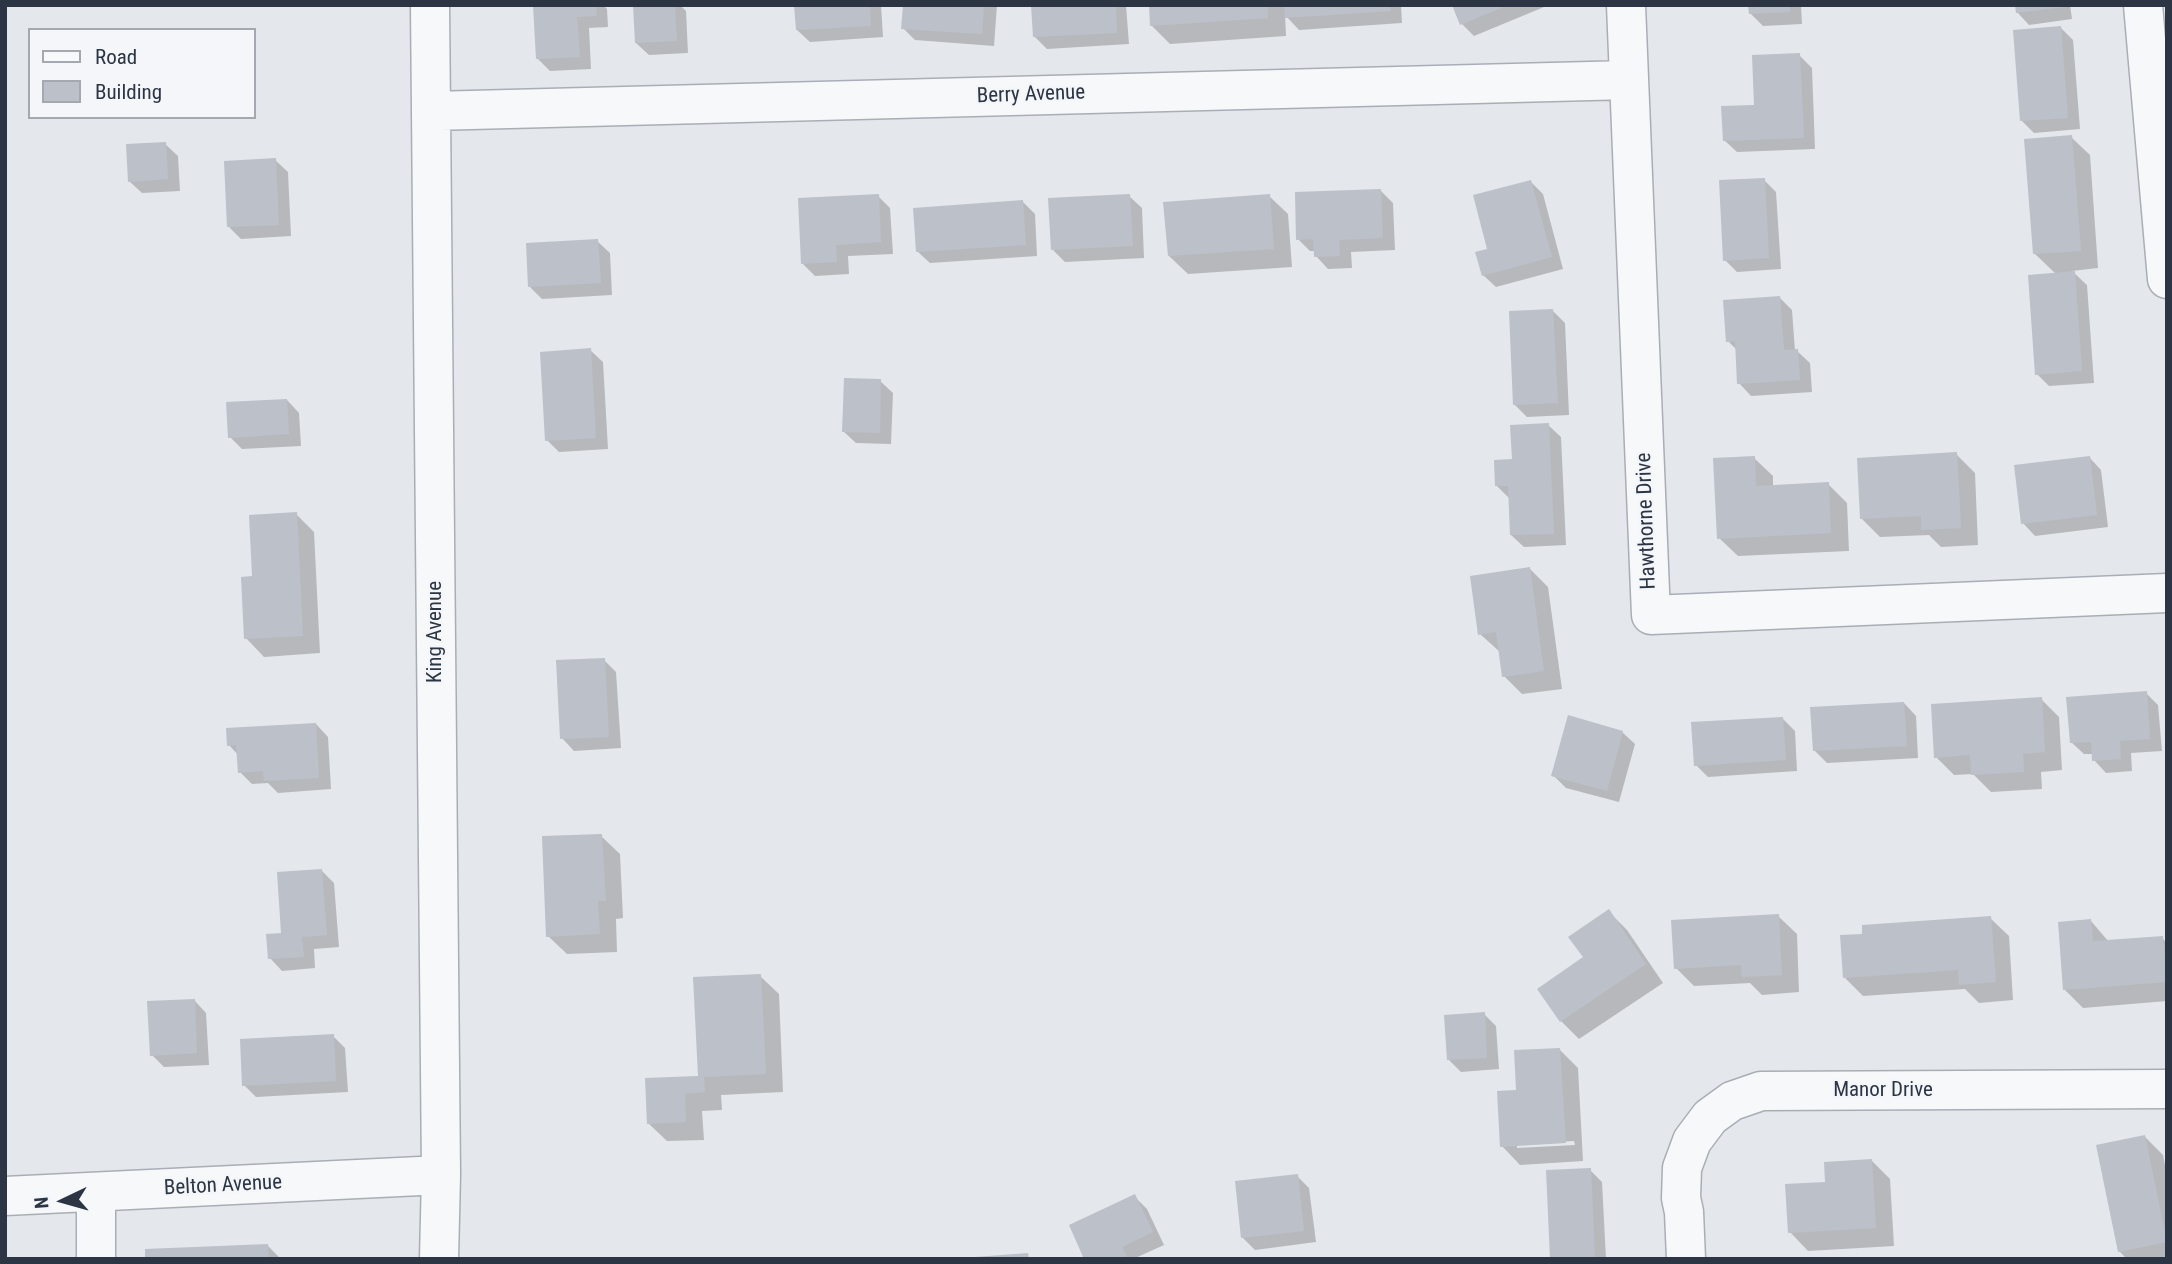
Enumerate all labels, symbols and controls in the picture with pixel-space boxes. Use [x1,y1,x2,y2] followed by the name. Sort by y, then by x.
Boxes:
[28,28,256,119] legend
[95,45,137,69] text: Road
[95,80,162,104] text: Building
[976,81,1086,109] street label: Berry Avenue
[1632,452,1662,590] street label: Hawthorne Drive
[423,581,449,683] street label: King Avenue
[1833,1078,1933,1104] street label: Manor Drive
[28,1166,98,1236] north arrow
[163,1170,283,1202] street label: Belton Avenue
[30,1196,54,1210] text: N

